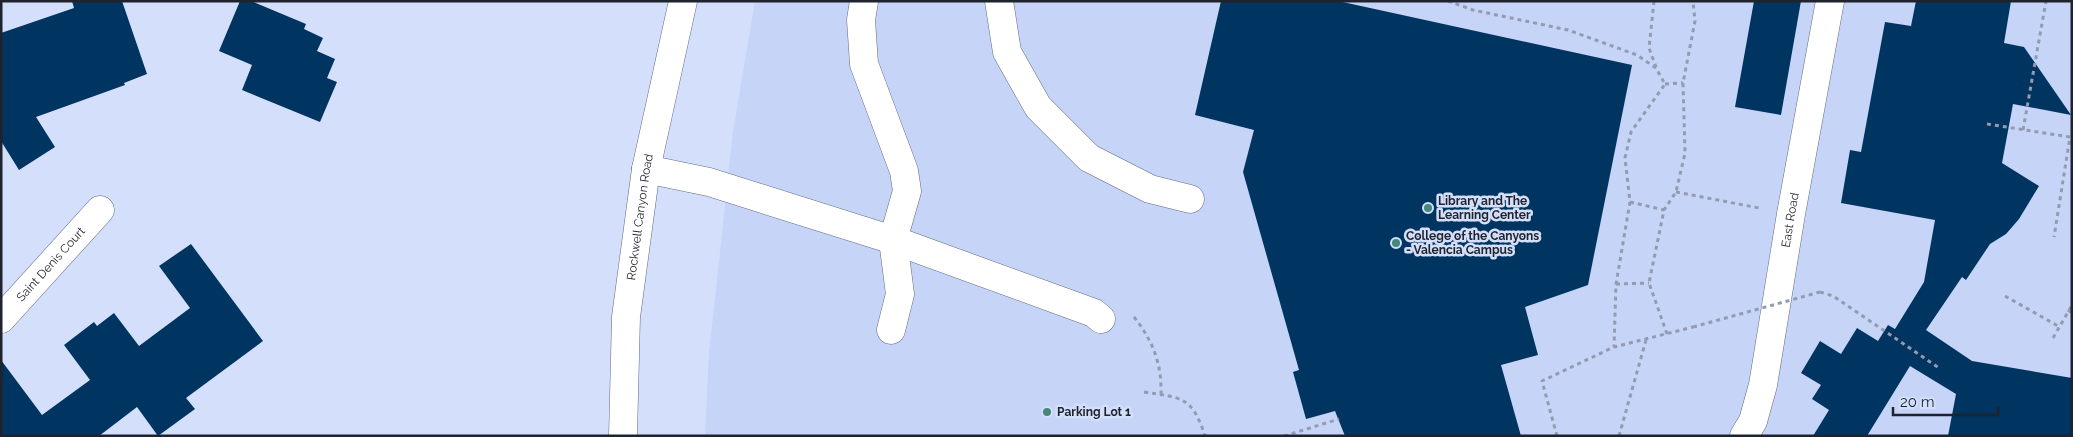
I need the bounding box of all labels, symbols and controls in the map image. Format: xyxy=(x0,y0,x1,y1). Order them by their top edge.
street label: Rockwell Canyon Road xyxy=(624,152,656,281)
street label: East Road xyxy=(1779,191,1802,249)
place label: Library and The Learning Center xyxy=(1438,194,1531,222)
marker: Library and The Learning Center xyxy=(1422,202,1434,214)
street label: Saint Denis Court xyxy=(14,224,88,304)
place label: College of the Canyons - Valencia Campus xyxy=(1406,229,1539,257)
marker: College of the Canyons - Valencia Campus xyxy=(1390,237,1402,249)
scale bar xyxy=(1893,384,1998,416)
text: 20 m xyxy=(1900,393,1935,411)
place label: Parking Lot 1 xyxy=(1057,405,1131,419)
marker: Parking Lot 1 xyxy=(1041,406,1053,418)

